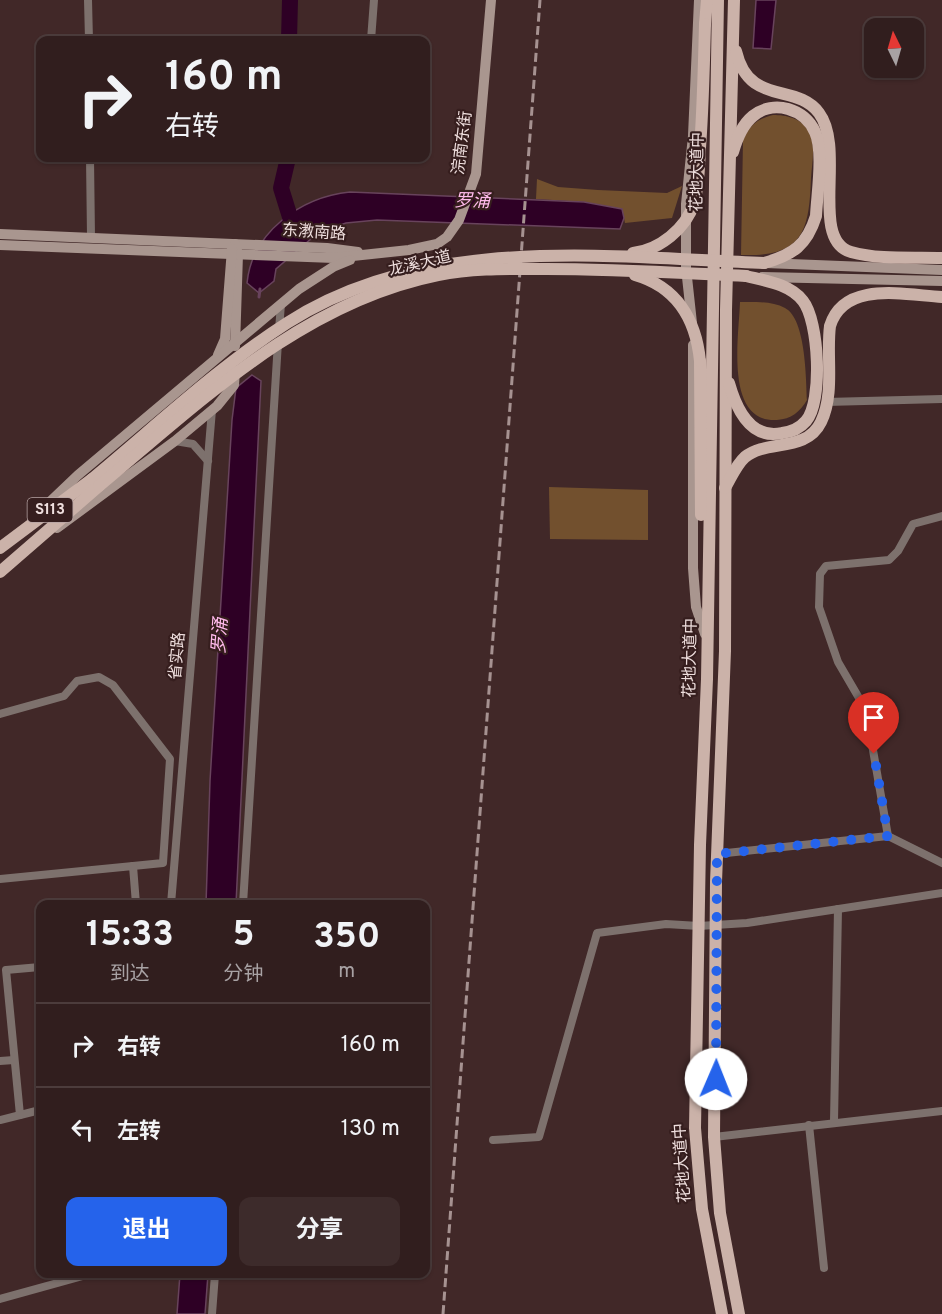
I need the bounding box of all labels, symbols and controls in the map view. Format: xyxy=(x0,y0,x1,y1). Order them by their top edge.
north arrow xyxy=(864,18,924,78)
map controls xyxy=(864,18,924,78)
text: 160 m xyxy=(165,52,283,105)
icon: right xyxy=(66,60,144,138)
street label: 浣南东街 xyxy=(449,110,477,176)
text: 右转 xyxy=(165,111,219,145)
street label: 花地大道中 xyxy=(687,132,709,212)
water label: 罗涌 xyxy=(454,190,492,214)
street label: 东漖南路 xyxy=(281,221,347,245)
street label: 龙溪大道 xyxy=(387,247,453,281)
road number: S113 xyxy=(28,498,72,522)
water label: 罗涌 xyxy=(208,615,234,655)
street label: 花地大道中 xyxy=(680,618,702,698)
street label: 省实路 xyxy=(166,631,190,681)
pin xyxy=(848,692,899,754)
icon: arrive xyxy=(857,701,890,734)
text: 15:33 xyxy=(86,913,174,959)
text: 5 xyxy=(233,913,255,959)
text: 350 xyxy=(313,915,380,961)
text: m xyxy=(338,959,355,985)
text: 到达 xyxy=(110,962,150,988)
text: 分钟 xyxy=(224,962,264,988)
icon: right xyxy=(66,1029,99,1062)
text: 160 m xyxy=(341,1032,400,1059)
text: 右转 xyxy=(117,1035,161,1062)
position arrow xyxy=(684,1047,748,1111)
icon: left xyxy=(66,1113,99,1146)
text: 130 m xyxy=(341,1116,400,1143)
text: 左转 xyxy=(117,1119,161,1146)
street label: 花地大道中 xyxy=(670,1122,696,1204)
button: 退出 xyxy=(66,1197,227,1266)
button: 分享 xyxy=(239,1197,400,1266)

